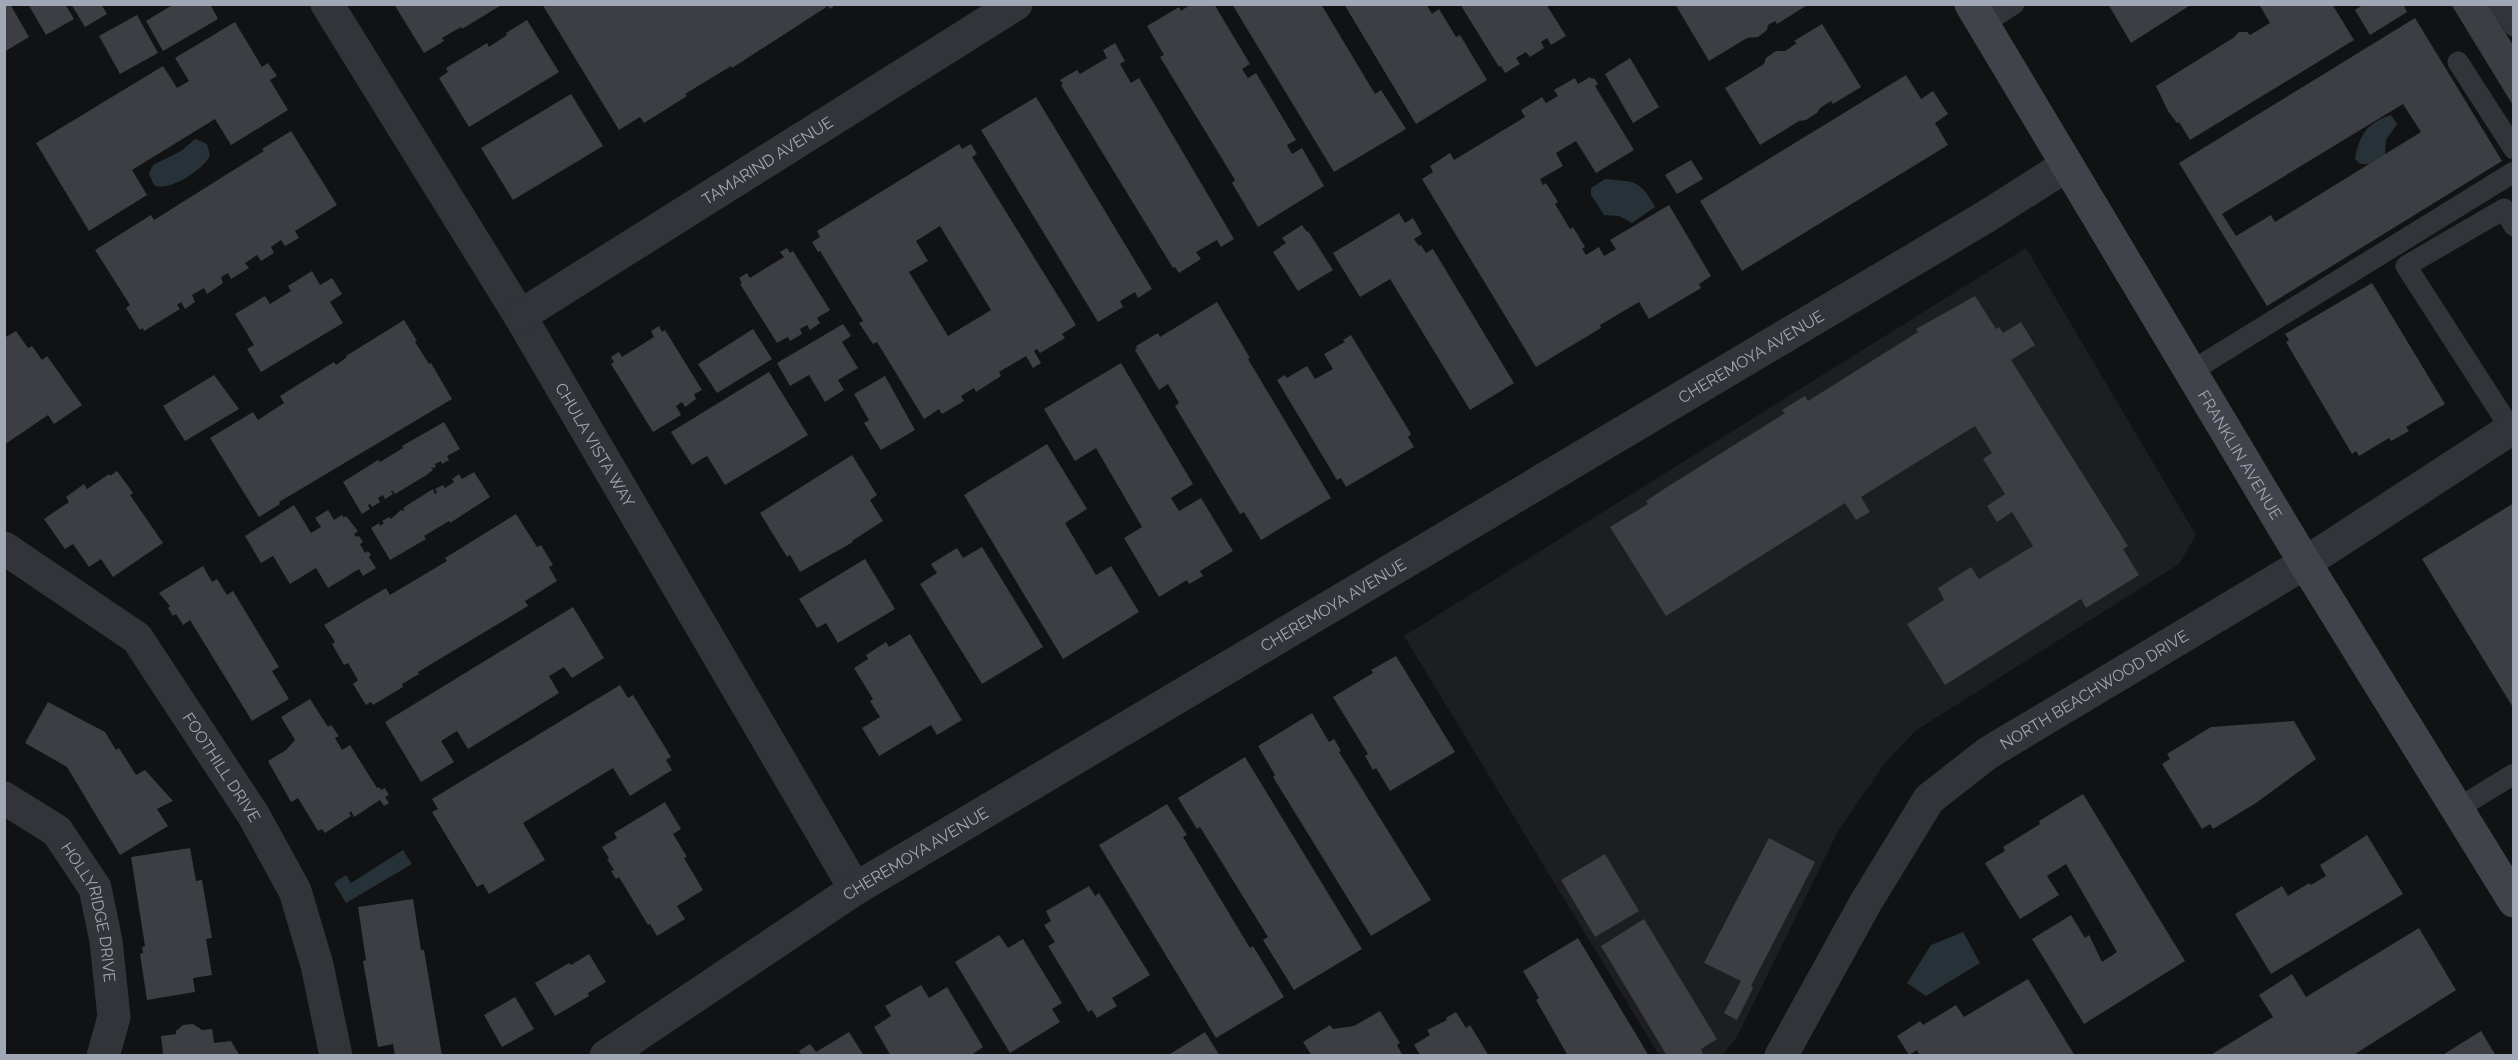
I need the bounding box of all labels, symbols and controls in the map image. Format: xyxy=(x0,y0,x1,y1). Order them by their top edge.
street label: TAMARIND AVENUE xyxy=(698,112,836,209)
street label: CHEREMOYA AVENUE xyxy=(1675,306,1827,407)
street label: CHULA VISTA WAY xyxy=(551,379,639,511)
street label: FRANKLIN AVENUE xyxy=(2194,387,2286,523)
street label: CHEREMOYA AVENUE xyxy=(1257,554,1409,655)
street label: NORTH BEACHWOOD DRIVE xyxy=(1996,626,2192,753)
street label: FOOTHILL DRIVE xyxy=(179,709,265,825)
street label: CHEREMOYA AVENUE xyxy=(839,802,992,904)
street label: HOLLYRIDGE DRIVE xyxy=(58,838,120,983)

